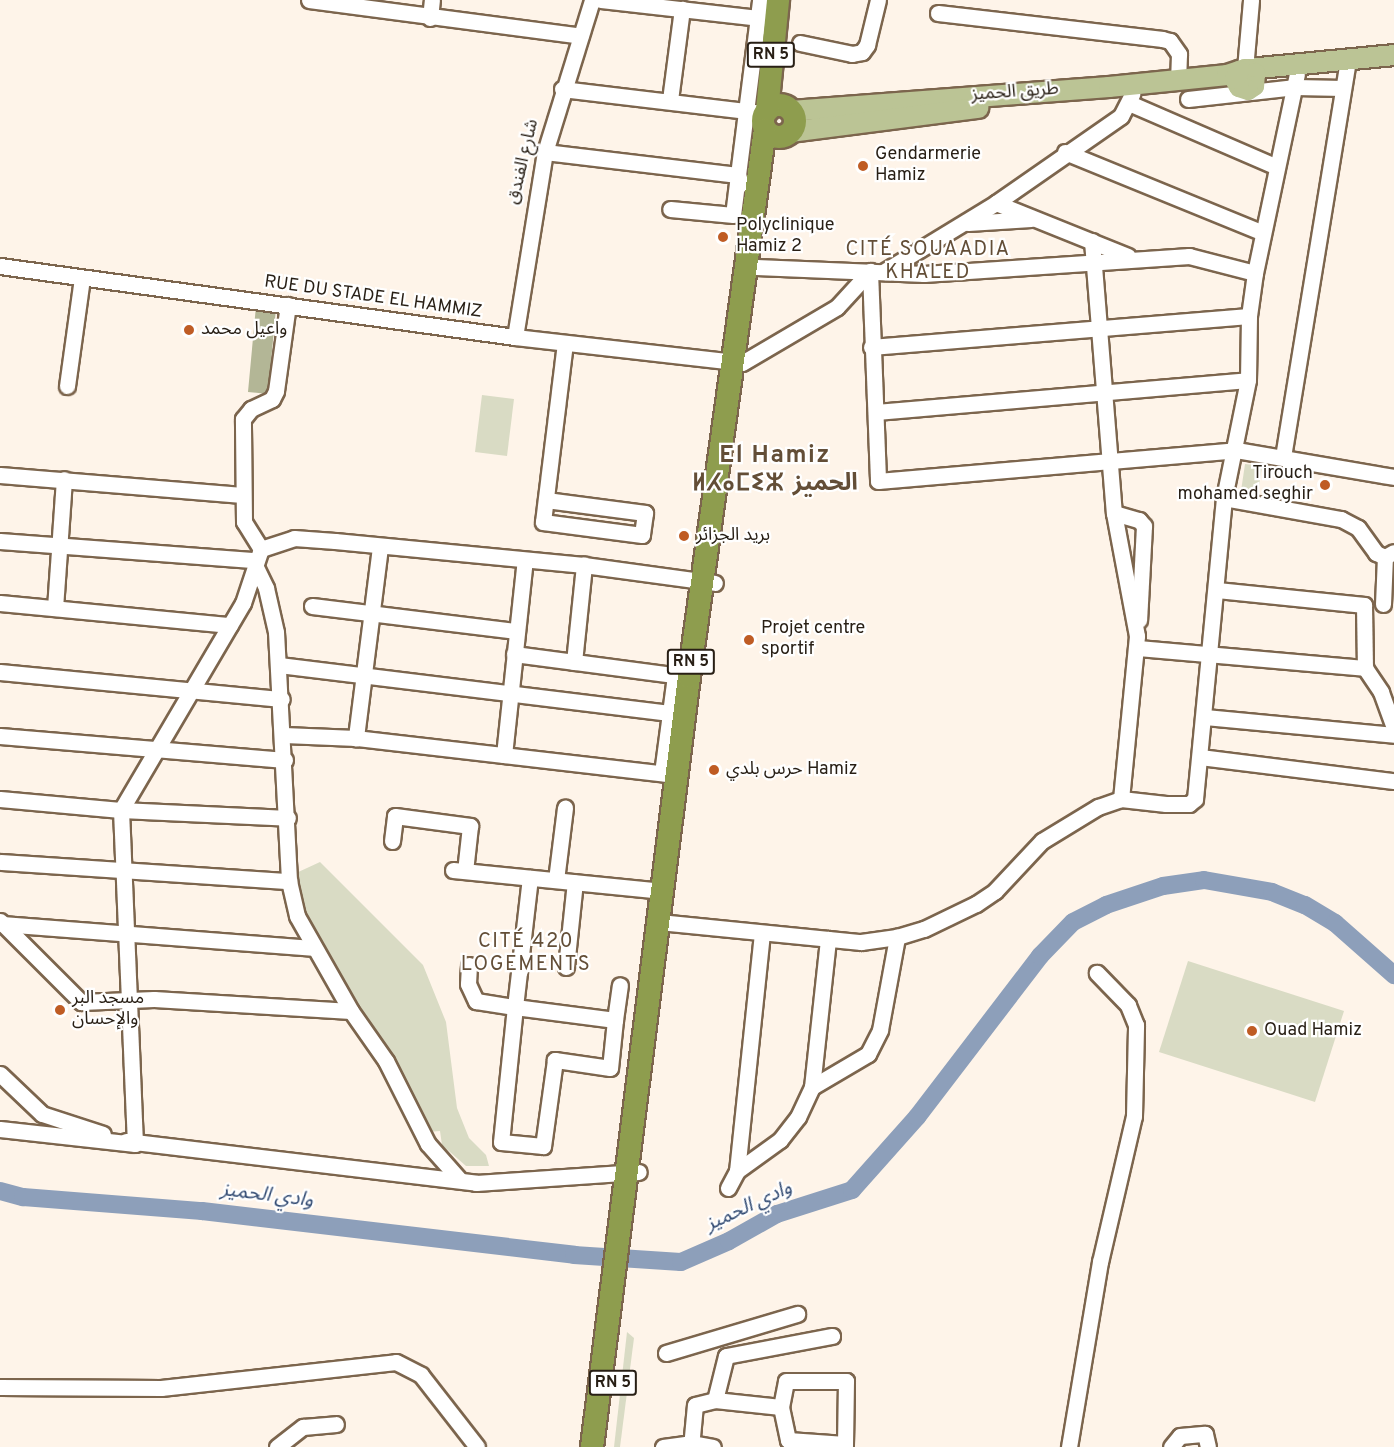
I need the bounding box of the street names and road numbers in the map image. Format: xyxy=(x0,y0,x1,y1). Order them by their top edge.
road number: RN 5 xyxy=(746,42,796,68)
street label: طريق الحميز xyxy=(971,79,1059,107)
street label: شارع الفندق xyxy=(504,117,544,207)
street label: RUE DU STADE EL HAMMIZ xyxy=(262,272,484,324)
road number: RN 5 xyxy=(666,649,716,675)
road number: RN 5 xyxy=(588,1370,638,1396)

